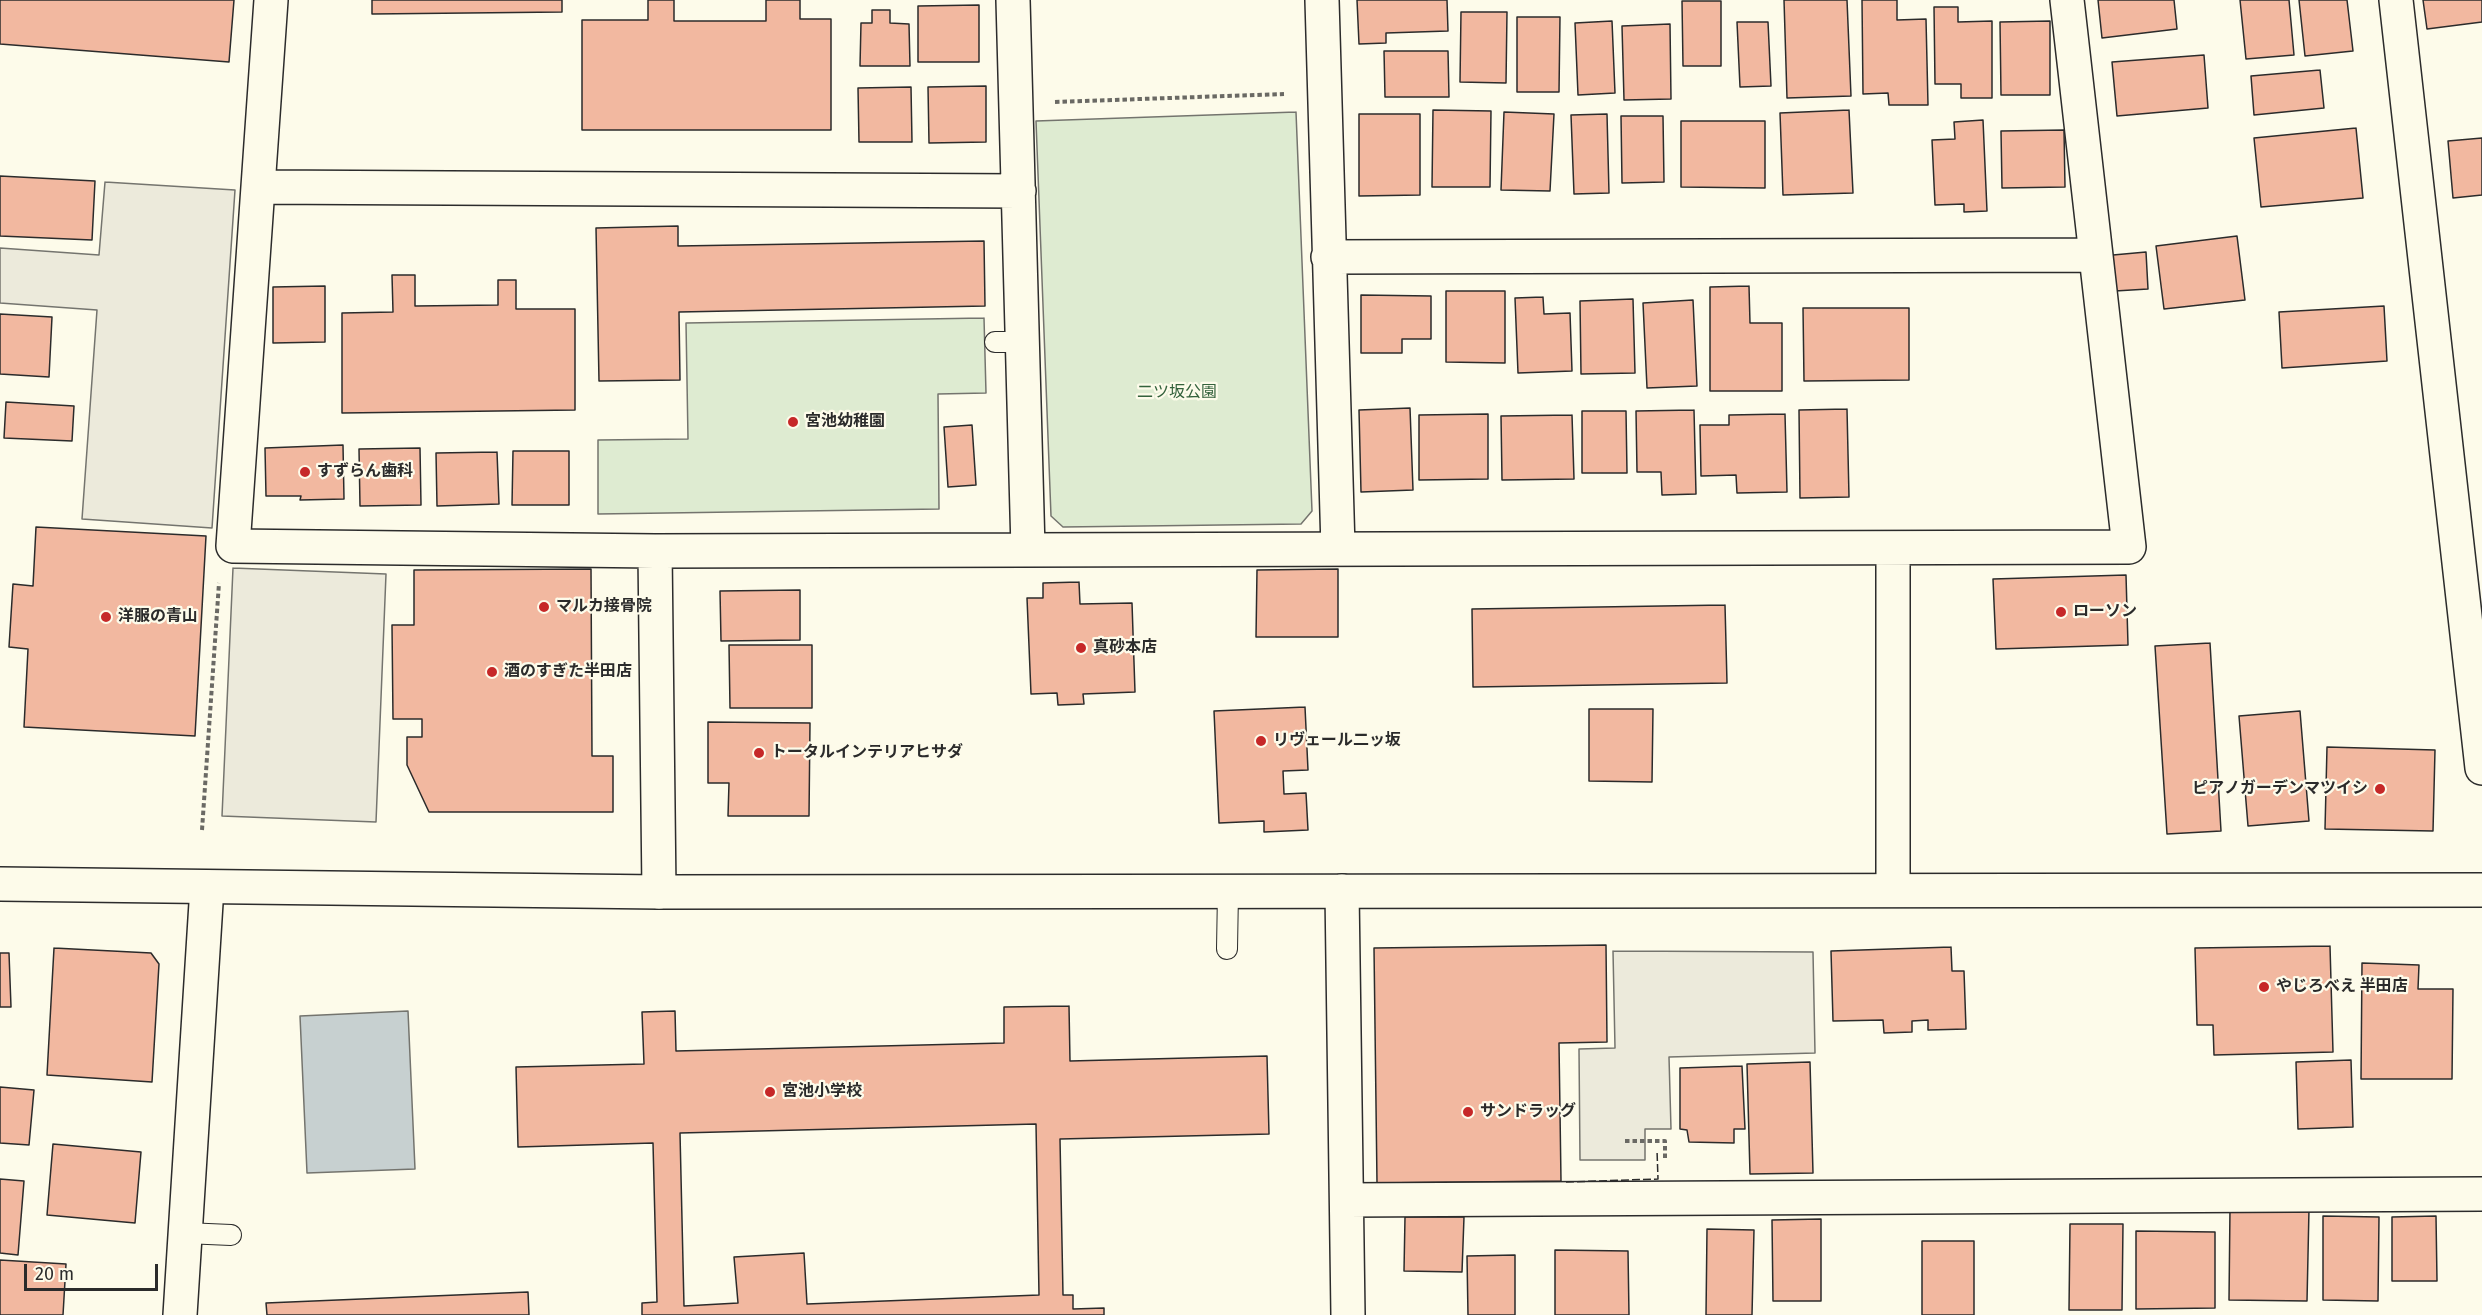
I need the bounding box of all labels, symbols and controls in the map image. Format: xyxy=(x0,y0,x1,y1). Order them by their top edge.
park label: 二ツ坂公園 xyxy=(1137,383,1217,403)
place label: 宮池幼稚園 xyxy=(805,412,885,432)
marker: 宮池幼稚園 xyxy=(786,415,800,429)
place label: すずらん歯科 xyxy=(317,462,413,482)
marker: すずらん歯科 xyxy=(298,465,312,479)
place label: マルカ接骨院 xyxy=(556,597,652,617)
marker: マルカ接骨院 xyxy=(537,600,551,614)
place label: ローソン xyxy=(2073,602,2137,622)
marker: ローソン xyxy=(2054,605,2068,619)
place label: 洋服の青山 xyxy=(118,607,198,627)
marker: 洋服の青山 xyxy=(99,610,113,624)
place label: 真砂本店 xyxy=(1093,638,1157,658)
marker: 真砂本店 xyxy=(1074,641,1088,655)
place label: 酒のすぎた半田店 xyxy=(504,662,632,682)
marker: 酒のすぎた半田店 xyxy=(485,665,499,679)
place label: リヴェール二ッ坂 xyxy=(1273,731,1401,751)
marker: リヴェール二ッ坂 xyxy=(1254,734,1268,748)
place label: トータルインテリアヒサダ xyxy=(771,743,963,763)
marker: トータルインテリアヒサダ xyxy=(752,746,766,760)
place label: ピアノガーデンマツイシ xyxy=(2192,779,2368,799)
marker: ピアノガーデンマツイシ xyxy=(2373,782,2387,796)
place label: やじろべえ 半田店 xyxy=(2276,977,2408,997)
marker: やじろべえ 半田店 xyxy=(2257,980,2271,994)
place label: 宮池小学校 xyxy=(782,1082,862,1102)
marker: 宮池小学校 xyxy=(763,1085,777,1099)
place label: サンドラッグ xyxy=(1480,1102,1576,1122)
marker: サンドラッグ xyxy=(1461,1105,1475,1119)
scale bar xyxy=(27,1252,160,1290)
text: 20 m xyxy=(35,1263,74,1285)

